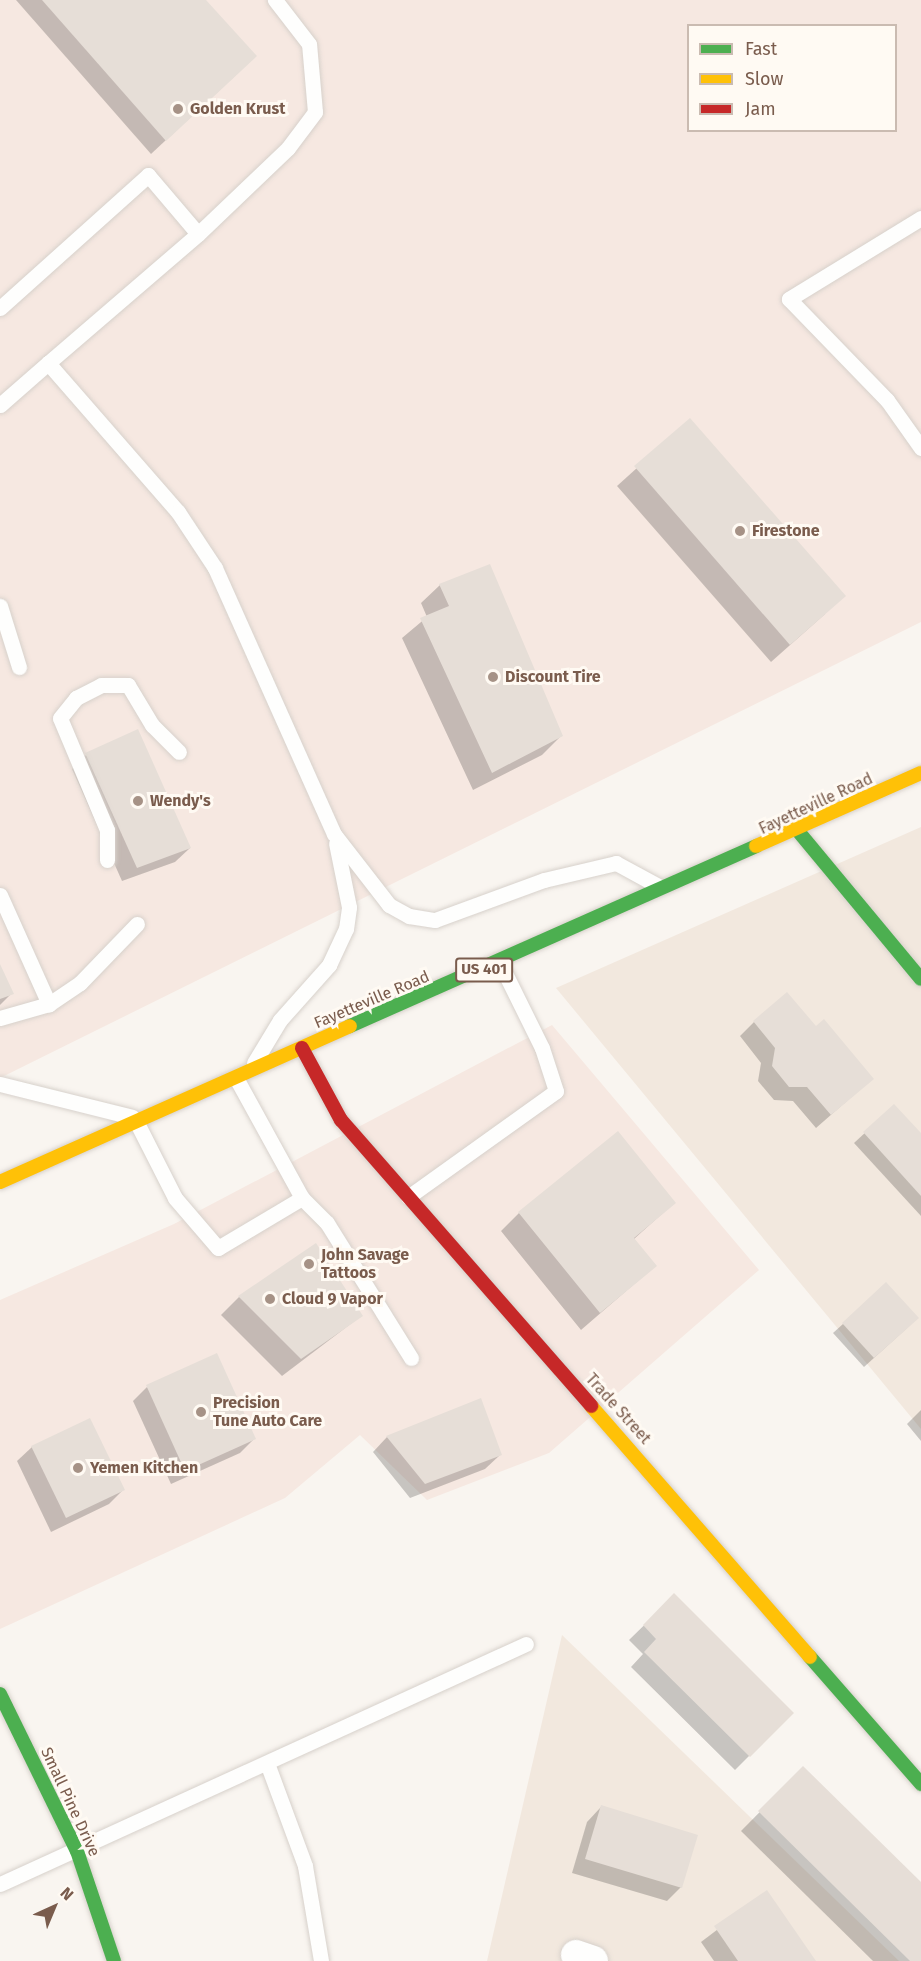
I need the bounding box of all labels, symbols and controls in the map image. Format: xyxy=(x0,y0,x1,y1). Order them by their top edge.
legend xyxy=(687,24,897,132)
text: Fast xyxy=(745,38,777,60)
text: Slow xyxy=(745,68,783,90)
text: Jam xyxy=(745,98,776,120)
place label: Golden Krust xyxy=(190,99,285,119)
marker: Golden Krust xyxy=(171,102,185,116)
place label: Firestone xyxy=(752,521,820,541)
marker: Firestone xyxy=(733,524,747,538)
place label: Discount Tire xyxy=(505,667,601,687)
marker: Discount Tire xyxy=(486,670,500,684)
street label: Fayetteville Road xyxy=(756,769,876,839)
place label: Wendy's xyxy=(150,791,211,811)
marker: Wendy's xyxy=(131,794,145,808)
road number: US 401 xyxy=(454,958,514,982)
street label: Fayetteville Road xyxy=(311,967,433,1033)
place label: John Savage Tattoos xyxy=(321,1245,409,1283)
marker: John Savage Tattoos xyxy=(302,1257,316,1271)
place label: Cloud 9 Vapor xyxy=(282,1289,383,1309)
marker: Cloud 9 Vapor xyxy=(263,1292,277,1306)
street label: Trade Street xyxy=(581,1370,655,1448)
place label: Precision Tune Auto Care xyxy=(213,1393,322,1431)
marker: Precision Tune Auto Care xyxy=(194,1405,208,1419)
place label: Yemen Kitchen xyxy=(90,1458,198,1478)
marker: Yemen Kitchen xyxy=(71,1461,85,1475)
street label: Small Pine Drive xyxy=(36,1744,104,1860)
north arrow xyxy=(24,1877,84,1937)
text: N xyxy=(56,1883,77,1904)

